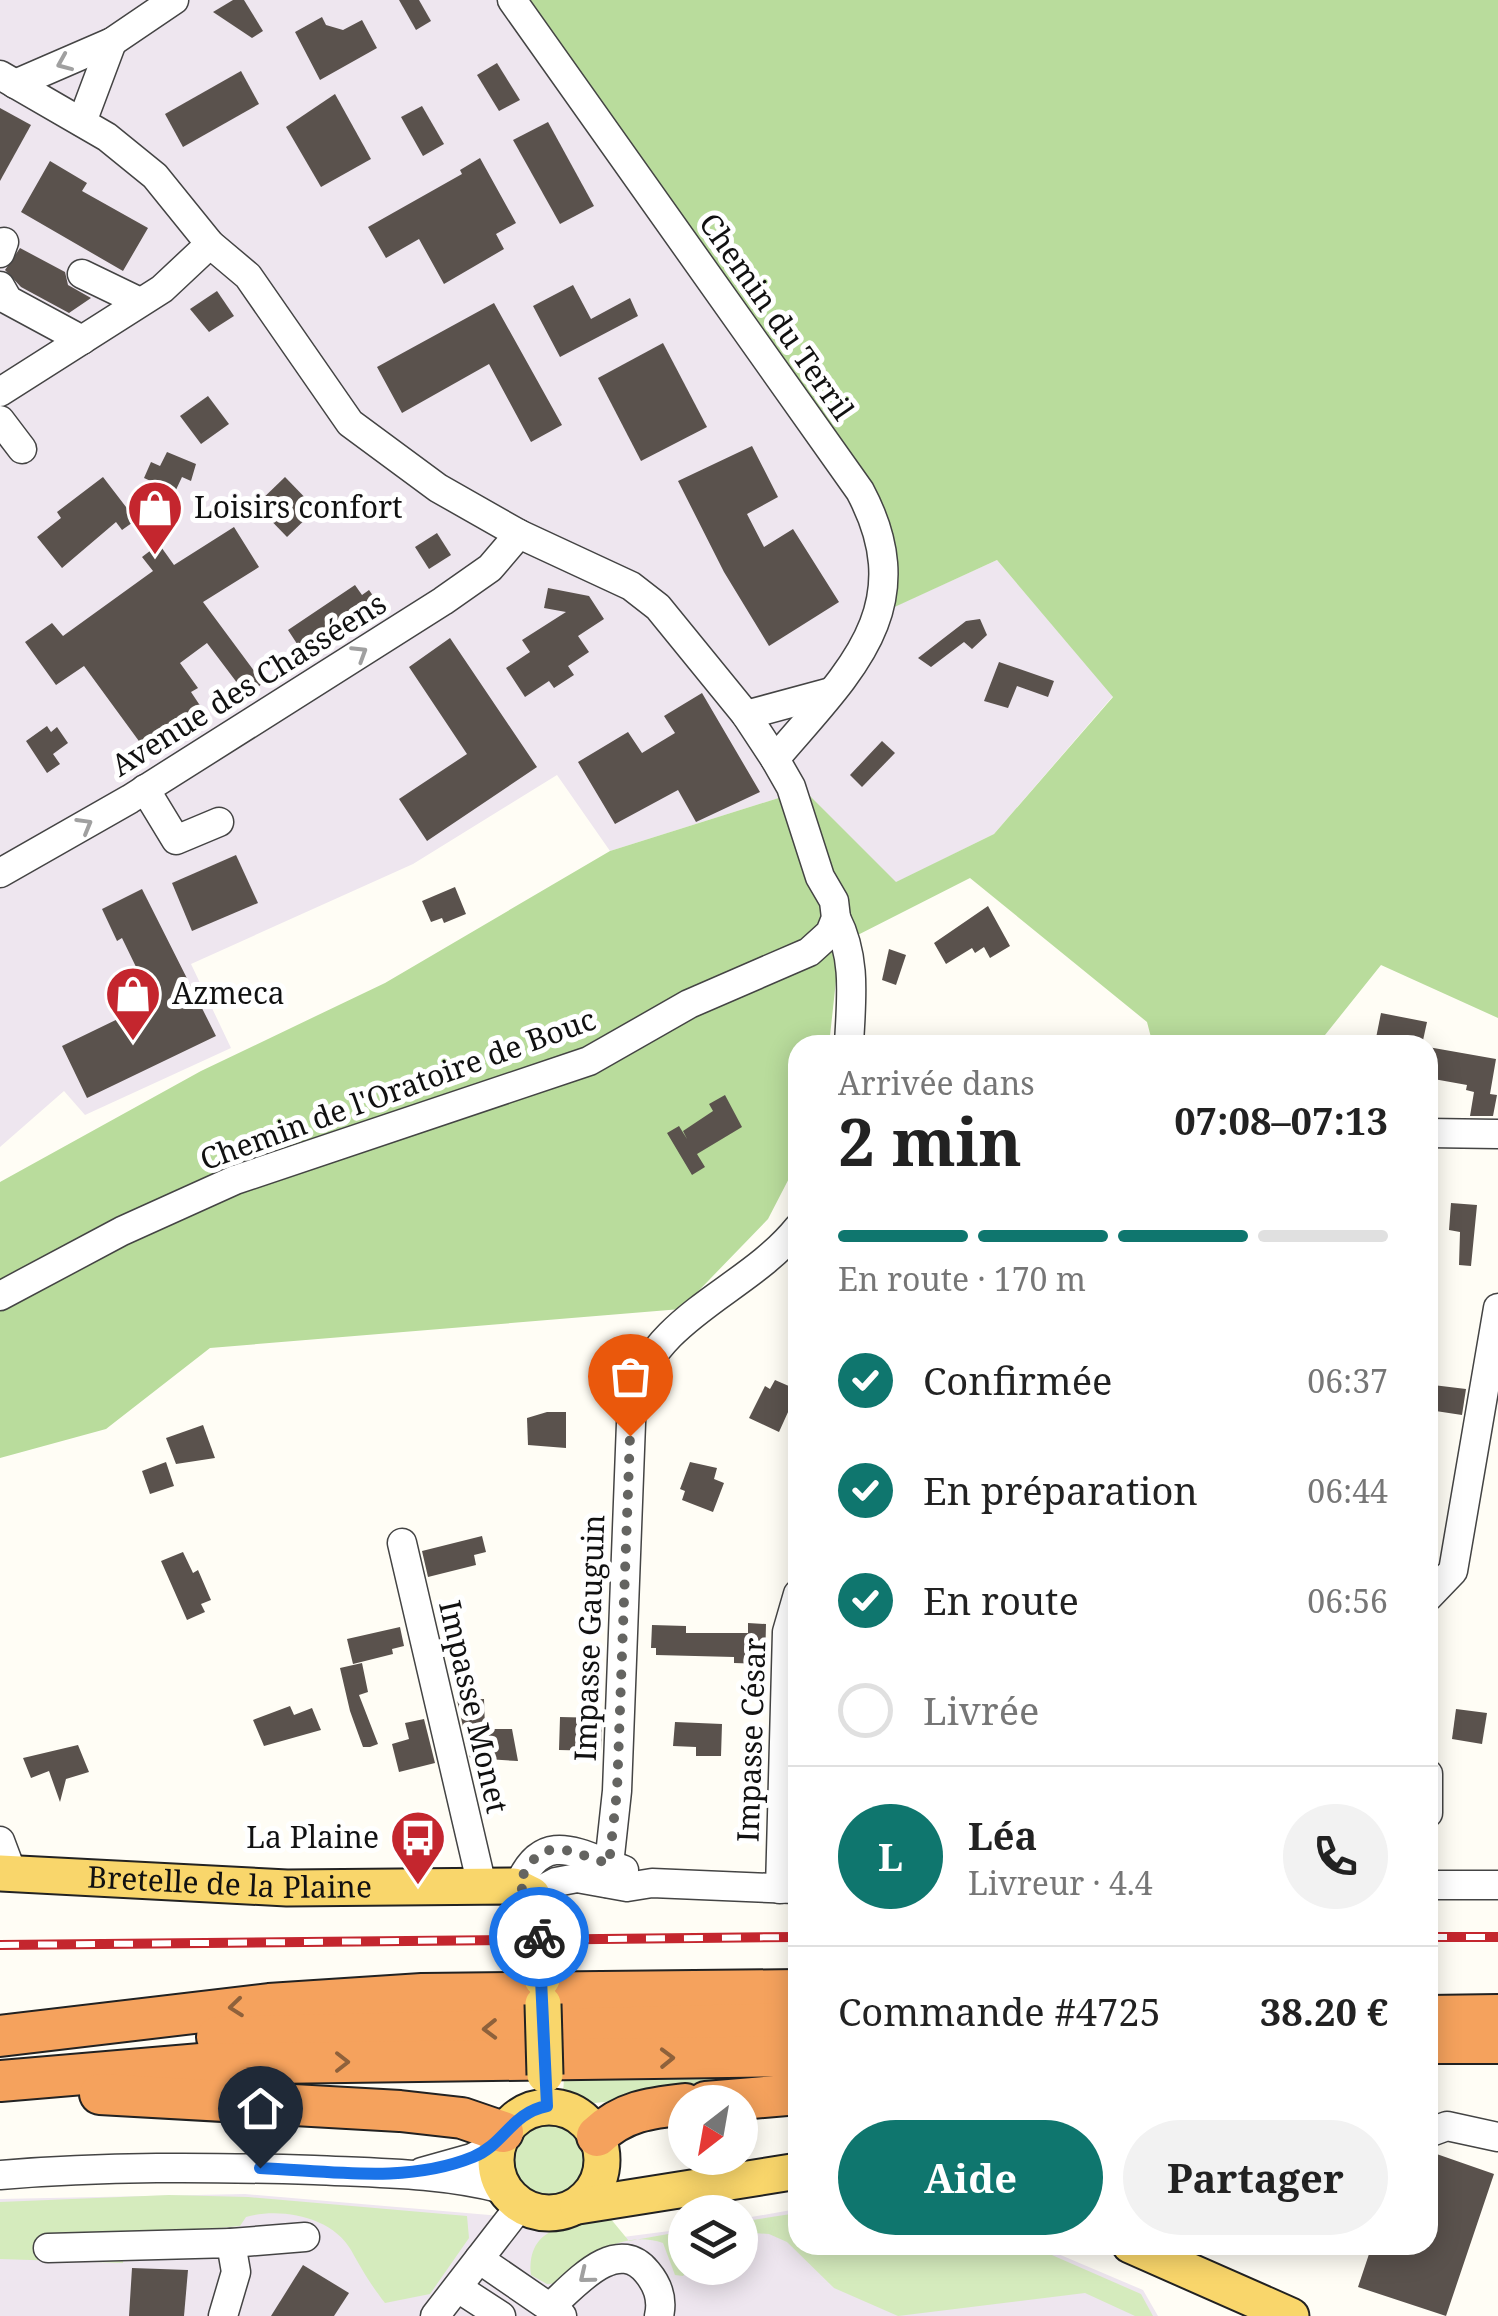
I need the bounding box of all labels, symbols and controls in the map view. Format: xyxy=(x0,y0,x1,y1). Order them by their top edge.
one-way arrow xyxy=(56,51,74,71)
street label: Chemin du Terril xyxy=(690,204,864,428)
shop icon: Loisirs confort xyxy=(125,478,185,557)
place label: Loisirs confort xyxy=(194,486,403,527)
street label: Avenue des Chasséens xyxy=(103,582,394,785)
one-way arrow xyxy=(350,646,368,665)
one-way arrow xyxy=(74,817,92,837)
shop icon: Azmeca xyxy=(103,964,163,1043)
place label: Azmeca xyxy=(172,972,285,1013)
street label: Chemin de l'Oratoire de Bouc xyxy=(194,998,601,1179)
text: Arrivée dans xyxy=(838,1061,1035,1104)
text: 07:08–07:13 xyxy=(1174,1094,1388,1146)
text: 2 min xyxy=(838,1097,1022,1185)
text: En route · 170 m xyxy=(838,1257,1086,1300)
pin xyxy=(588,1334,673,1437)
icon: bag xyxy=(603,1349,658,1404)
icon: check xyxy=(838,1353,893,1408)
text: Confirmée xyxy=(923,1354,1112,1406)
text: 06:37 xyxy=(1307,1359,1388,1402)
icon: check xyxy=(838,1463,893,1518)
text: En préparation xyxy=(923,1464,1198,1516)
text: 06:44 xyxy=(1307,1469,1388,1512)
street label: Impasse Gauguin xyxy=(564,1514,613,1762)
icon: check xyxy=(838,1573,893,1628)
text: En route xyxy=(923,1574,1079,1626)
text: 06:56 xyxy=(1307,1579,1388,1622)
street label: Impasse Monet xyxy=(430,1596,519,1817)
street label: Impasse César xyxy=(726,1637,775,1843)
text: Livrée xyxy=(923,1684,1039,1736)
button: phone xyxy=(1283,1804,1388,1909)
bus stop icon: La Plaine xyxy=(388,1808,448,1887)
text: Léa xyxy=(968,1809,1037,1861)
place label: La Plaine xyxy=(246,1816,379,1857)
text: L xyxy=(878,1830,903,1882)
street label: Bretelle de la Plaine xyxy=(87,1856,372,1907)
text: Livreur · 4.4 xyxy=(968,1861,1153,1904)
courier xyxy=(489,1887,589,1987)
icon: bike xyxy=(512,1910,567,1965)
text: Commande #4725 xyxy=(838,1985,1161,2037)
text: 38.20 € xyxy=(1260,1985,1388,2037)
one-way arrow xyxy=(228,1996,244,2017)
one-way arrow xyxy=(482,2018,498,2039)
one-way arrow xyxy=(659,2048,675,2069)
one-way arrow xyxy=(334,2051,350,2073)
pin xyxy=(218,2066,303,2169)
icon: home xyxy=(233,2081,288,2136)
north arrow xyxy=(668,2085,758,2175)
map controls xyxy=(668,2085,758,2285)
button: Aide xyxy=(838,2120,1103,2235)
button: Partager xyxy=(1123,2120,1388,2235)
button: layers xyxy=(668,2195,758,2285)
one-way arrow xyxy=(579,2264,597,2282)

